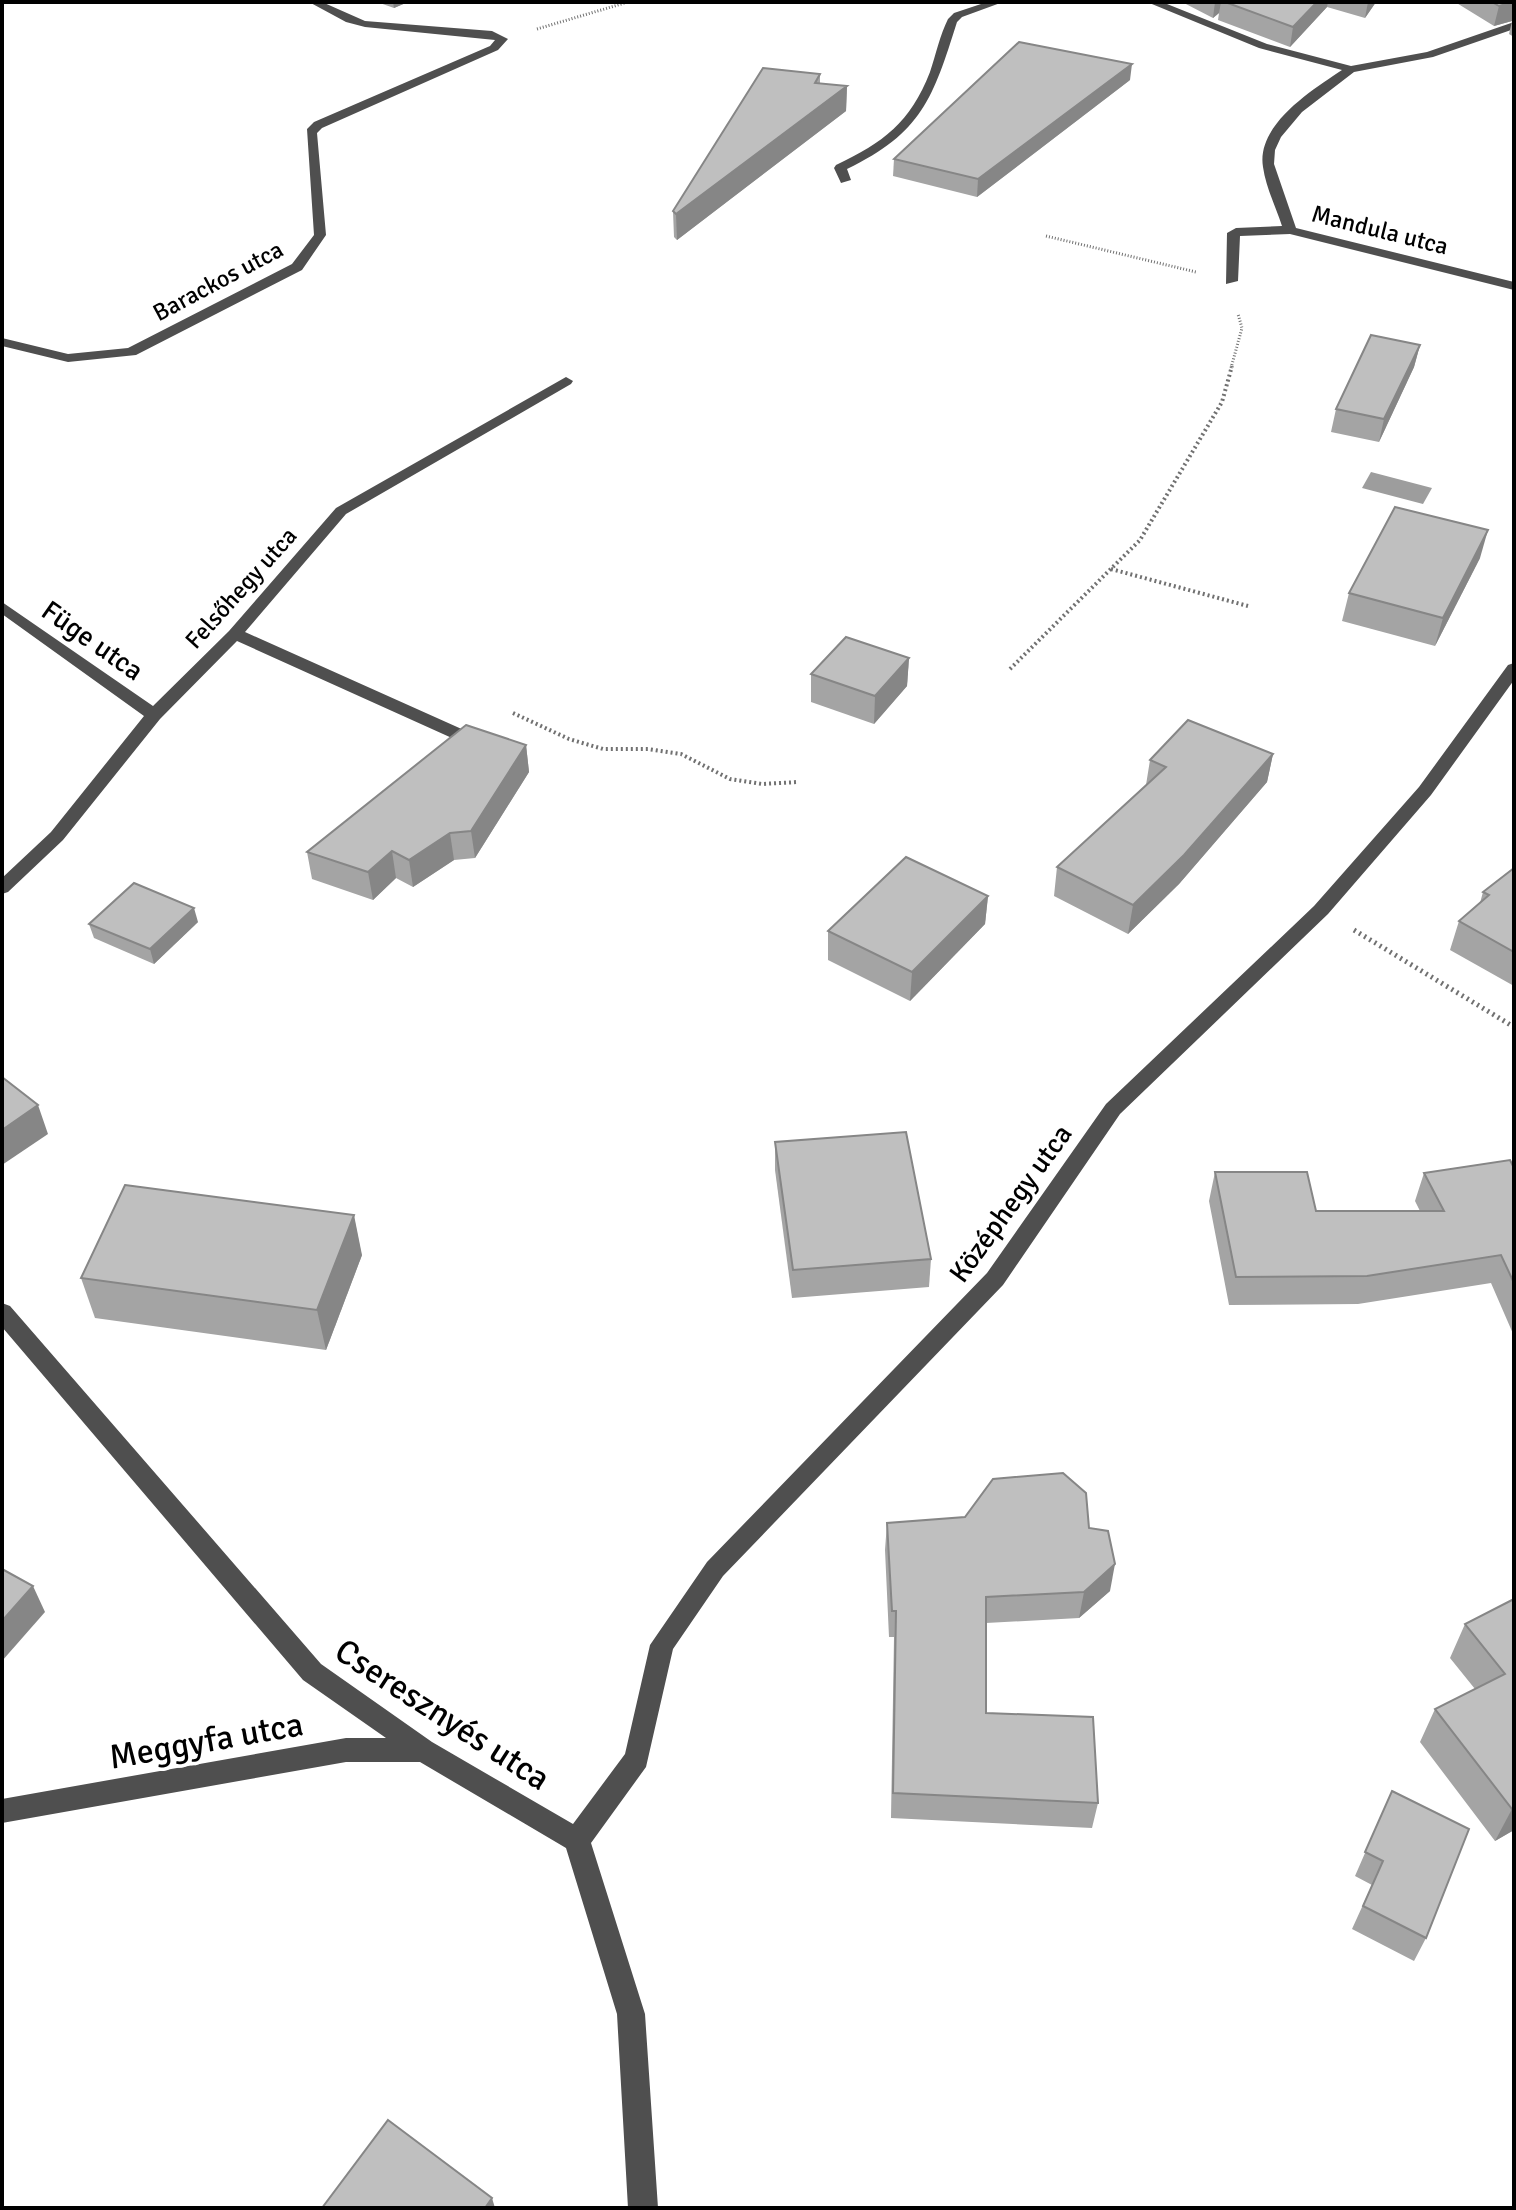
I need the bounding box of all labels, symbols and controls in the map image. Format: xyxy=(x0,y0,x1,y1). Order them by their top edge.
street label: Mandula utca xyxy=(1309,199,1451,261)
street label: Barackos utca xyxy=(148,234,288,328)
street label: Felsőhegy utca xyxy=(179,521,303,655)
street label: Füge utca xyxy=(35,594,150,688)
street label: Középhegy utca xyxy=(942,1118,1079,1289)
street label: Cseresznyés utca xyxy=(327,1630,558,1800)
street label: Meggyfa utca xyxy=(106,1703,307,1779)

